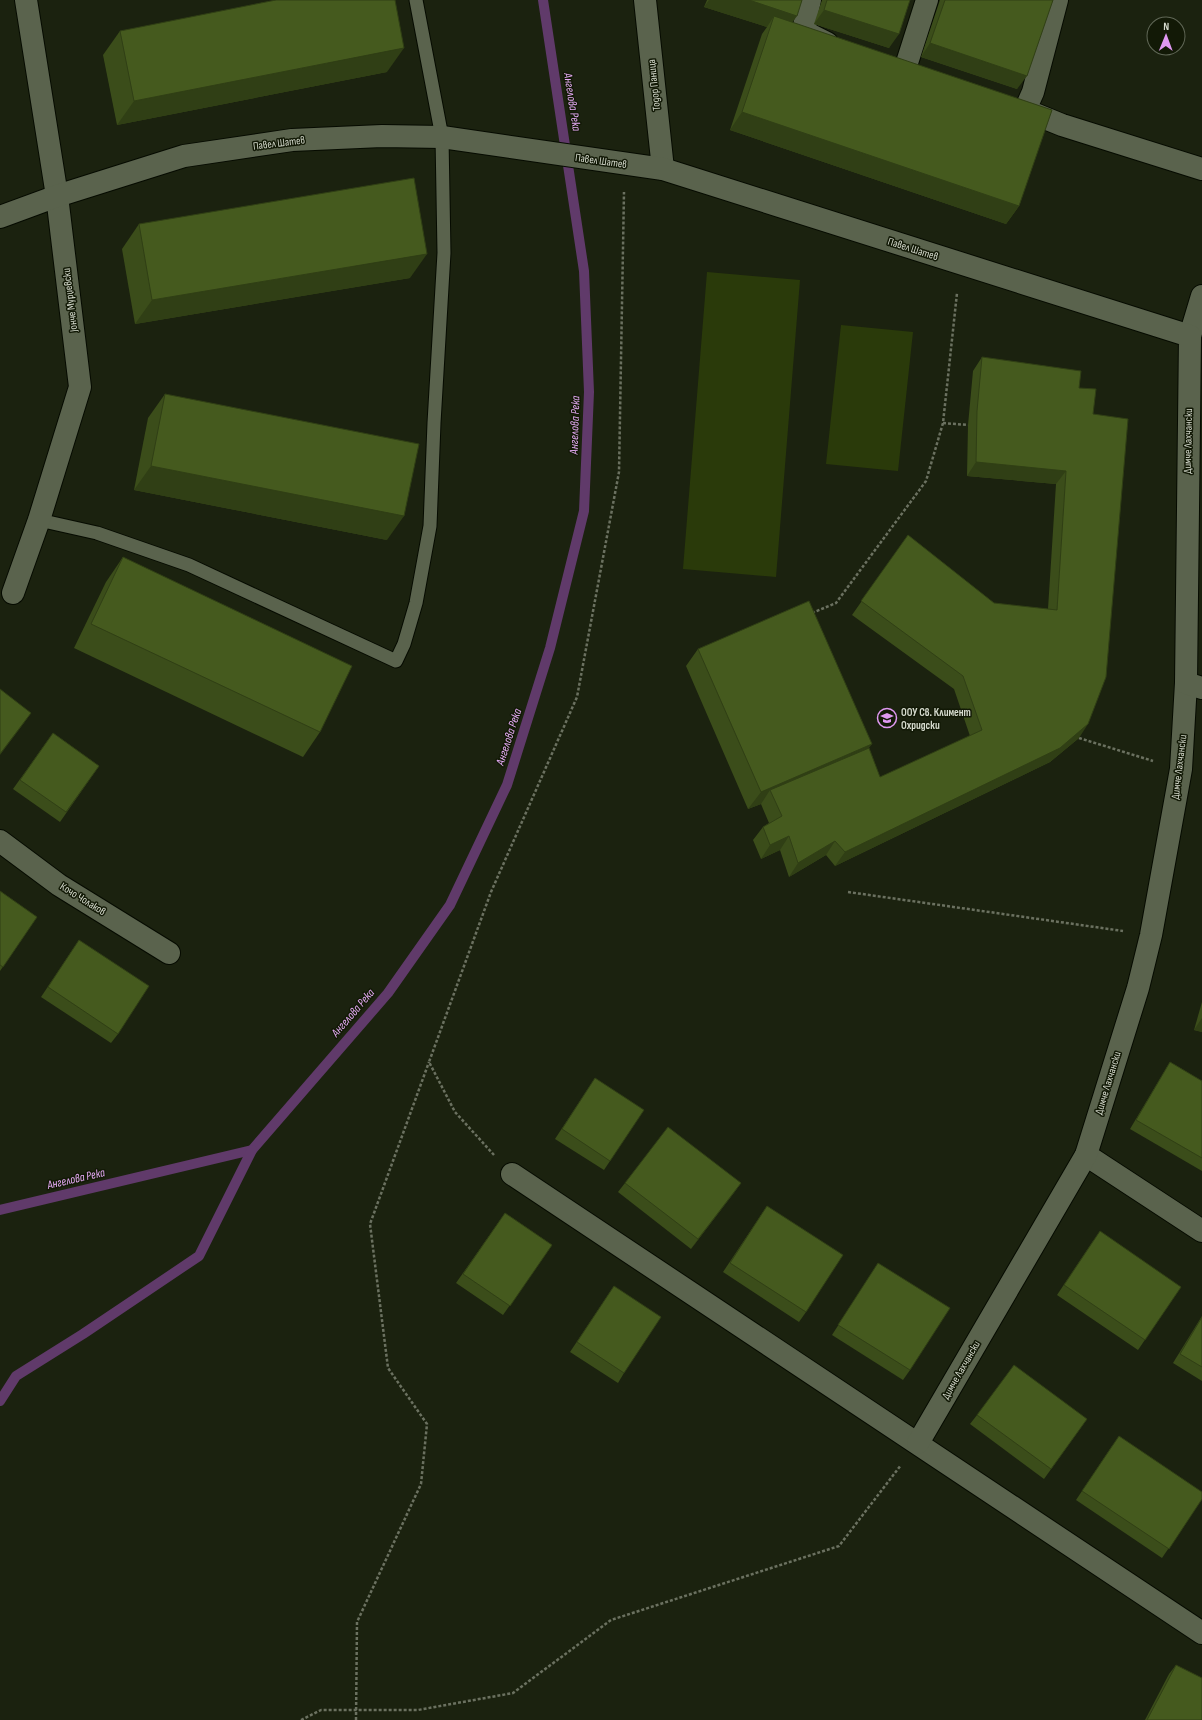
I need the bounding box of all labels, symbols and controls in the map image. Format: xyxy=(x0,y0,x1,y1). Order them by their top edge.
north arrow xyxy=(1146,16,1186,56)
text: N xyxy=(1163,20,1169,33)
street label: Тодор Паница xyxy=(645,59,663,111)
water label: Ангелова Река xyxy=(560,71,584,132)
street label: Павел Шатев xyxy=(252,133,306,153)
street label: Павел Шатев xyxy=(574,151,628,171)
street label: Павел Шатев xyxy=(886,235,940,263)
street label: Јонче Мурџевски xyxy=(60,267,80,334)
water label: Ангелова Река xyxy=(566,395,584,456)
street label: Димче Лахчански xyxy=(1181,408,1195,474)
place label: ООУ Св. Климент Охридски xyxy=(901,706,971,732)
water label: Ангелова Река xyxy=(492,707,525,768)
school or university icon: ООУ Св. Климент Охридски xyxy=(876,707,898,729)
street label: Димче Лахчански xyxy=(1169,733,1189,800)
street label: Кочо Чолаков xyxy=(58,880,109,918)
water label: Ангелова Река xyxy=(327,986,378,1041)
street label: Димче Лахчански xyxy=(1092,1049,1124,1116)
water label: Ангелова Река xyxy=(45,1165,106,1193)
street label: Димче Лахчански xyxy=(939,1338,983,1402)

